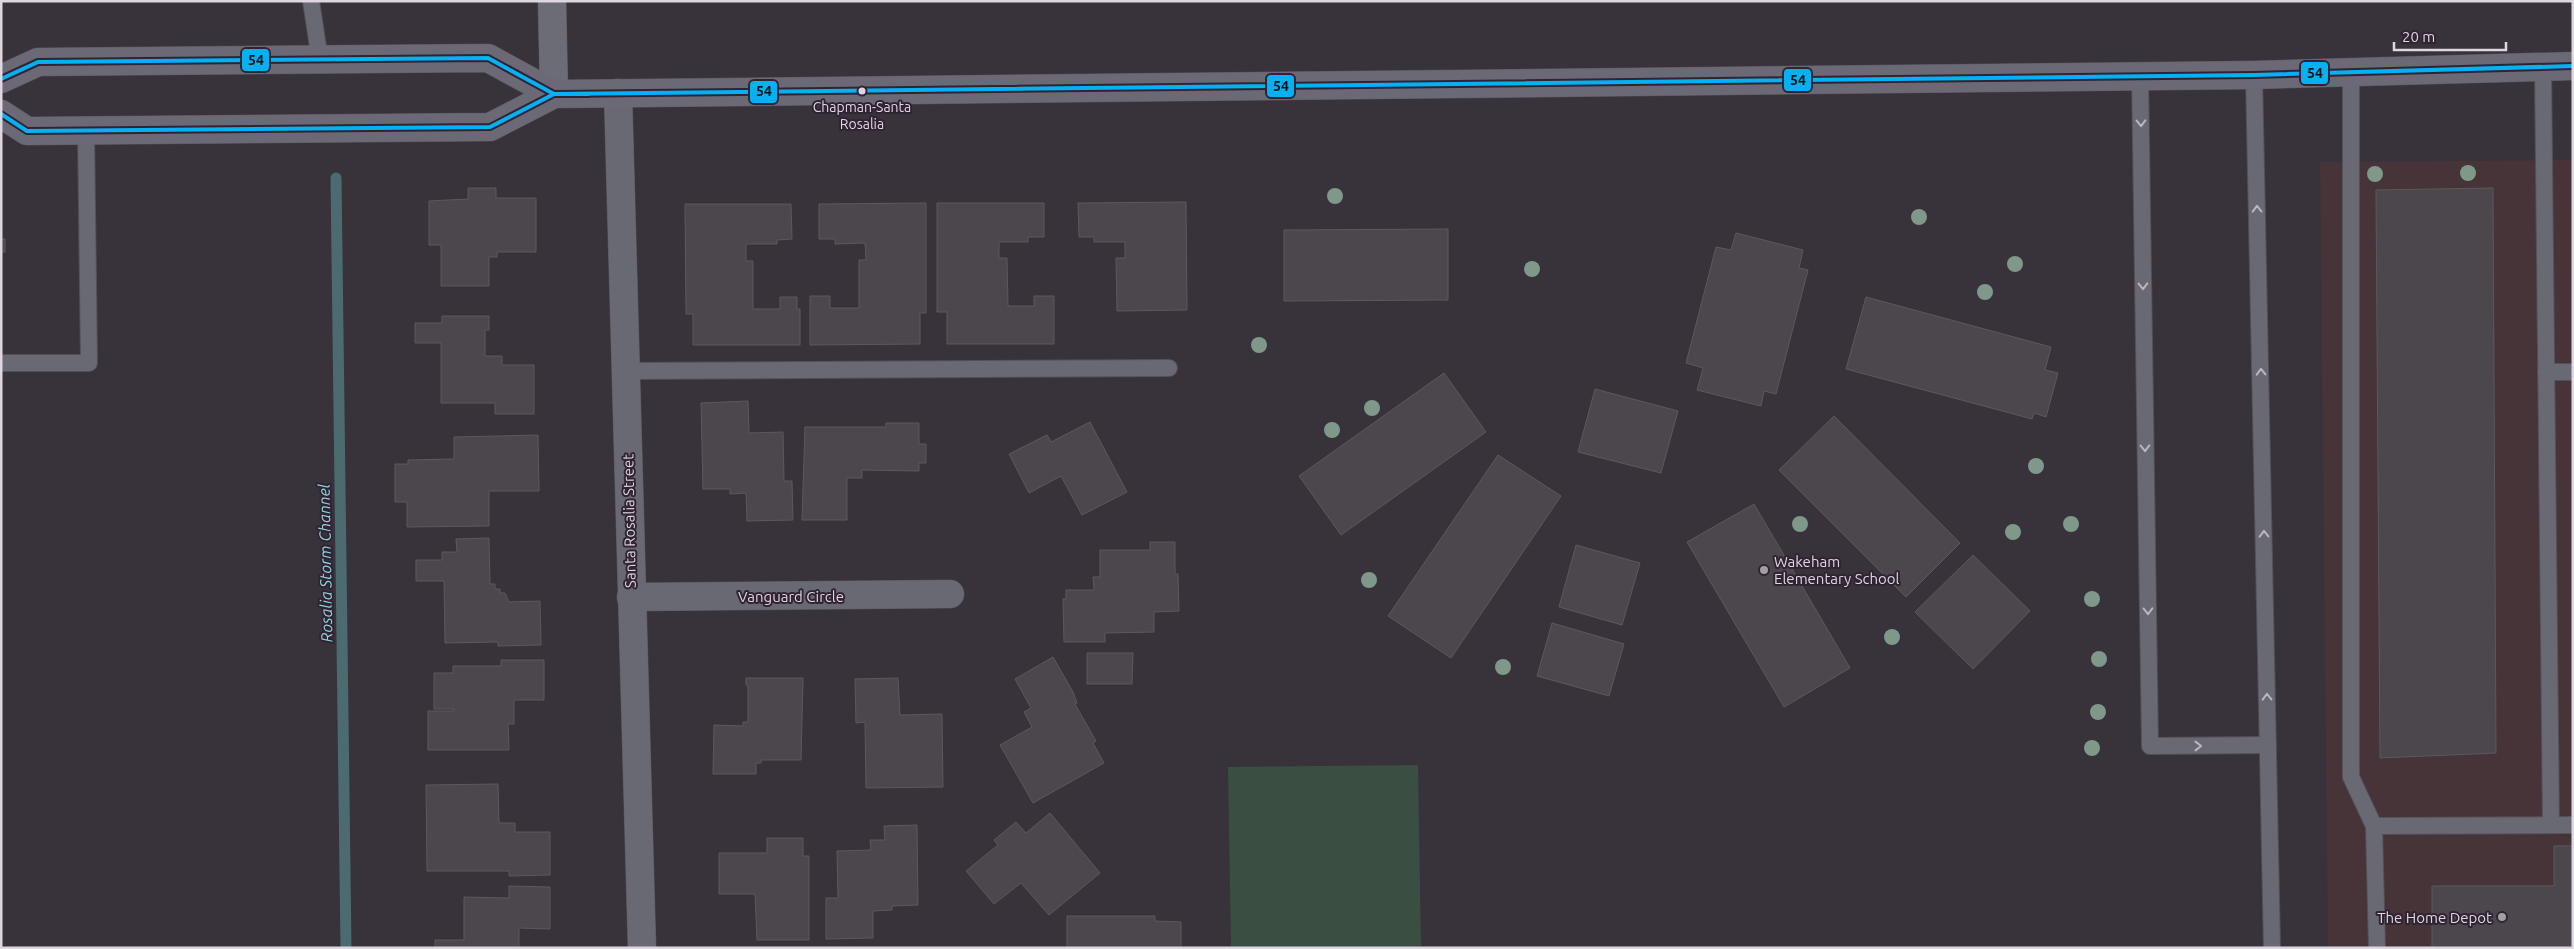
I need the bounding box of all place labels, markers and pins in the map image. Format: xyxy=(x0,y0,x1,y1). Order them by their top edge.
marker: Chapman-Santa Rosalia xyxy=(857,86,867,96)
place label: Chapman-Santa Rosalia xyxy=(813,99,911,132)
place label: Wakeham Elementary School xyxy=(1774,553,1900,587)
marker: Wakeham Elementary School xyxy=(1758,564,1770,576)
place label: The Home Depot xyxy=(2377,909,2492,926)
marker: The Home Depot xyxy=(2496,911,2508,923)

